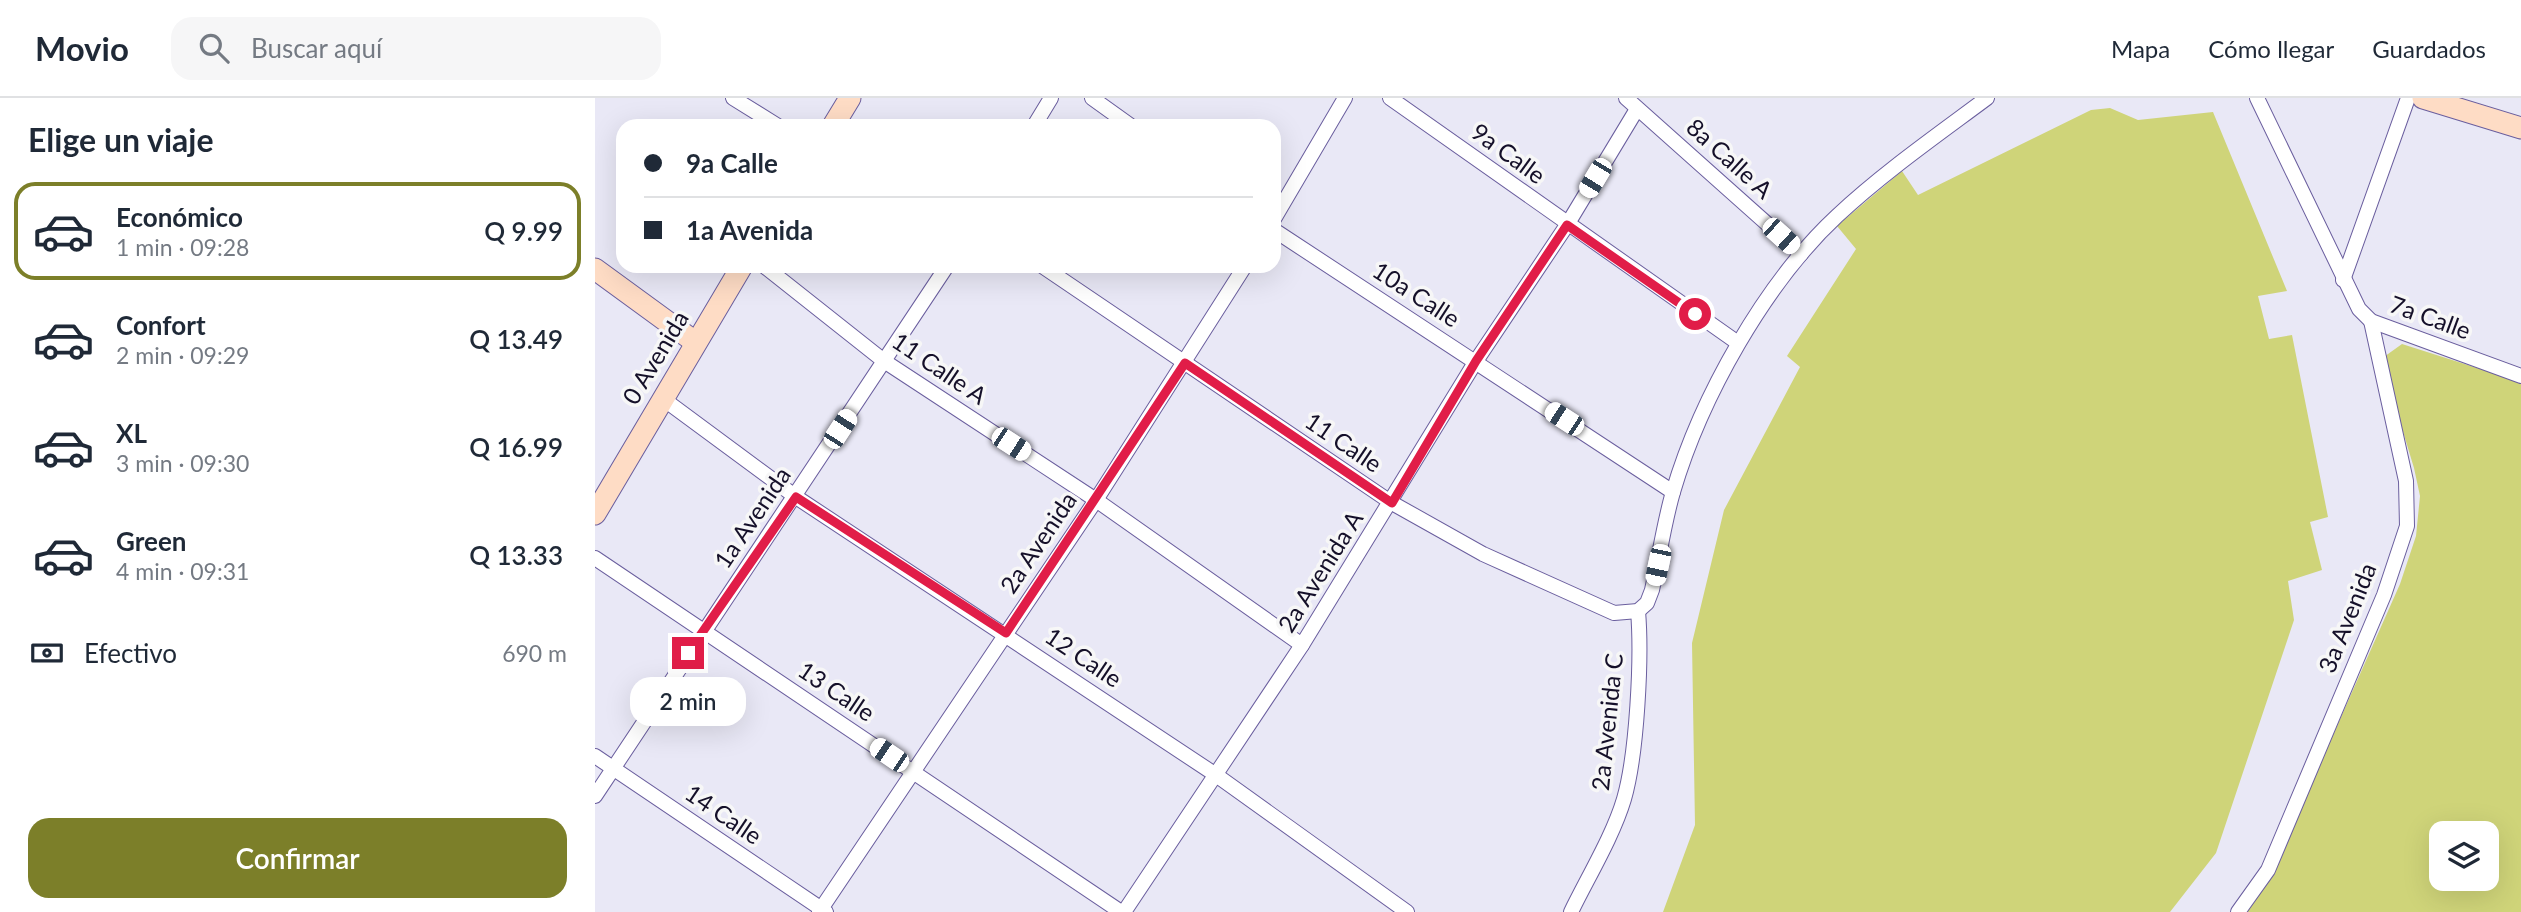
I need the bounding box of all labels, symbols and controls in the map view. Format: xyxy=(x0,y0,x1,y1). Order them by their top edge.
search box xyxy=(171,17,661,80)
text: Movio xyxy=(35,28,129,68)
icon: search xyxy=(195,29,233,67)
text: Buscar aquí xyxy=(251,32,382,64)
text: Mapa xyxy=(2111,34,2170,63)
text: Cómo llegar xyxy=(2208,34,2334,63)
text: Guardados xyxy=(2372,34,2486,63)
street label: 8a Calle A xyxy=(1681,112,1779,204)
street label: 9a Calle xyxy=(1466,116,1551,189)
text: Elige un viaje xyxy=(28,120,213,159)
text: 9a Calle xyxy=(686,147,778,179)
car xyxy=(1576,155,1615,201)
icon: car xyxy=(32,200,95,263)
text: Económico xyxy=(116,201,243,233)
text: 1a Avenida xyxy=(686,214,813,246)
car xyxy=(1759,214,1804,258)
text: Q 9.99 xyxy=(484,215,563,247)
text: 1 min · 09:28 xyxy=(116,233,249,261)
street label: 10a Calle xyxy=(1368,255,1466,333)
street label: 7a Calle xyxy=(2386,289,2475,345)
route start xyxy=(1679,298,1711,330)
street label: 0 Avenida xyxy=(616,305,694,409)
icon: car xyxy=(32,308,95,371)
text: Confort xyxy=(116,309,206,341)
text: Q 13.49 xyxy=(469,323,563,355)
street label: 11 Calle A xyxy=(887,326,993,410)
text: 2 min · 09:29 xyxy=(116,341,249,369)
car xyxy=(1541,399,1588,439)
car xyxy=(820,406,861,452)
street label: 11 Calle xyxy=(1300,406,1388,478)
icon: car xyxy=(32,416,95,479)
text: XL xyxy=(116,417,147,449)
car xyxy=(988,424,1035,464)
text: Q 16.99 xyxy=(469,431,563,463)
text: 3 min · 09:30 xyxy=(116,449,249,477)
street label: 1a Avenida xyxy=(707,461,796,573)
street label: 2a Avenida xyxy=(993,486,1082,598)
street label: 2a Avenida A xyxy=(1271,505,1369,637)
icon: car xyxy=(32,524,95,587)
text: Green xyxy=(116,525,186,557)
text: Q 13.33 xyxy=(469,539,563,571)
car xyxy=(1644,542,1673,588)
text: 4 min · 09:31 xyxy=(116,557,249,585)
street label: 3a Avenida xyxy=(2311,558,2382,677)
street label: 12 Calle xyxy=(1040,621,1128,693)
icon: cash xyxy=(28,634,66,672)
text: Efectivo xyxy=(84,637,177,669)
route end xyxy=(672,637,704,669)
text: 690 m xyxy=(502,639,567,667)
street label: 2a Avenida C xyxy=(1585,652,1628,792)
street label: 13 Calle xyxy=(793,655,881,727)
callout: 2 min xyxy=(630,678,746,726)
text: 2 min xyxy=(660,687,716,715)
car xyxy=(866,735,913,775)
street label: 14 Calle xyxy=(680,778,768,850)
button: Confirmar xyxy=(28,818,567,898)
map controls xyxy=(2429,821,2499,891)
button: layers xyxy=(2429,821,2499,891)

